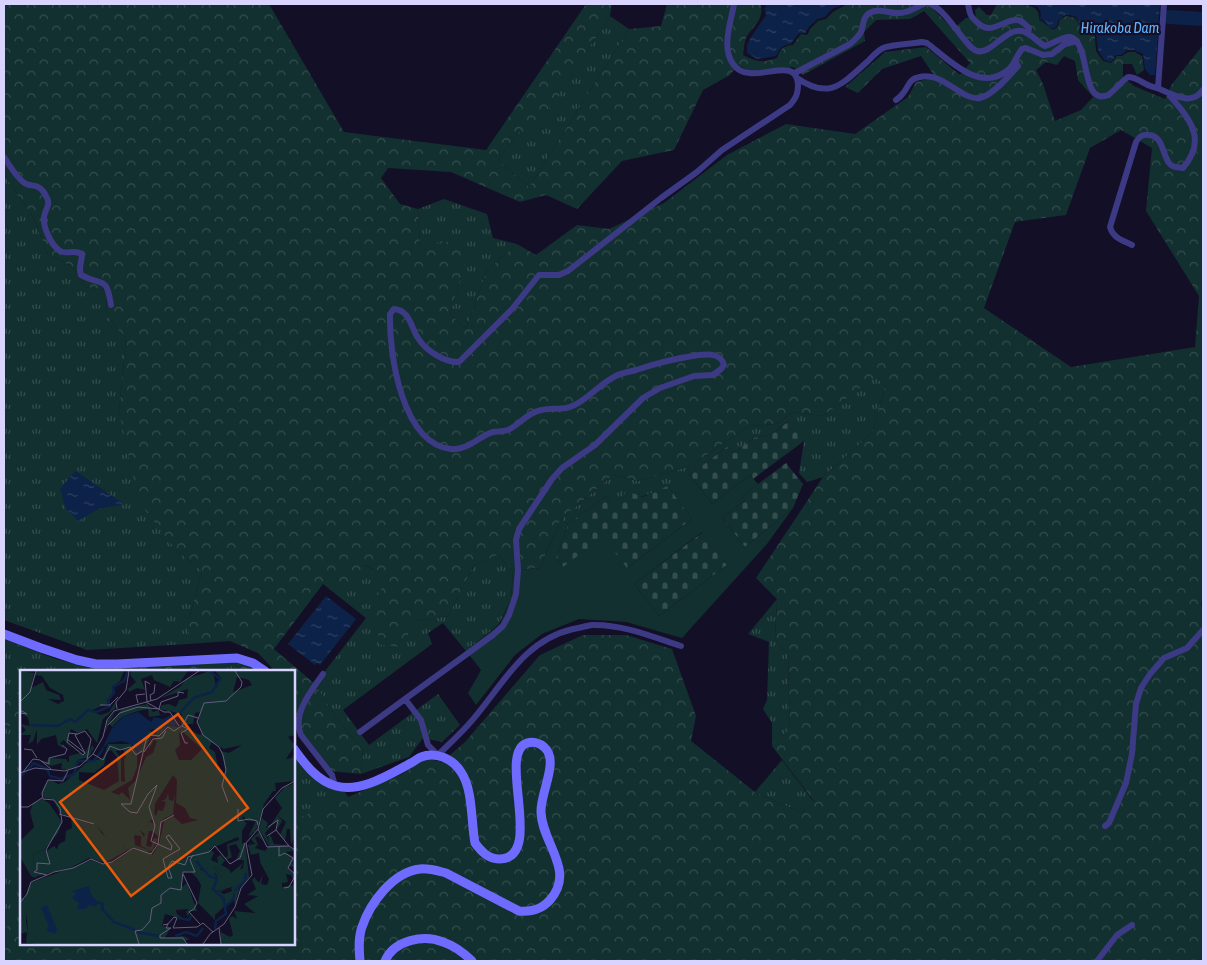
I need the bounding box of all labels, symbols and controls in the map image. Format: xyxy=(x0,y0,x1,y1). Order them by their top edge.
water label: Hirakoba Dam xyxy=(1081,19,1160,36)
inset map xyxy=(20,670,295,945)

